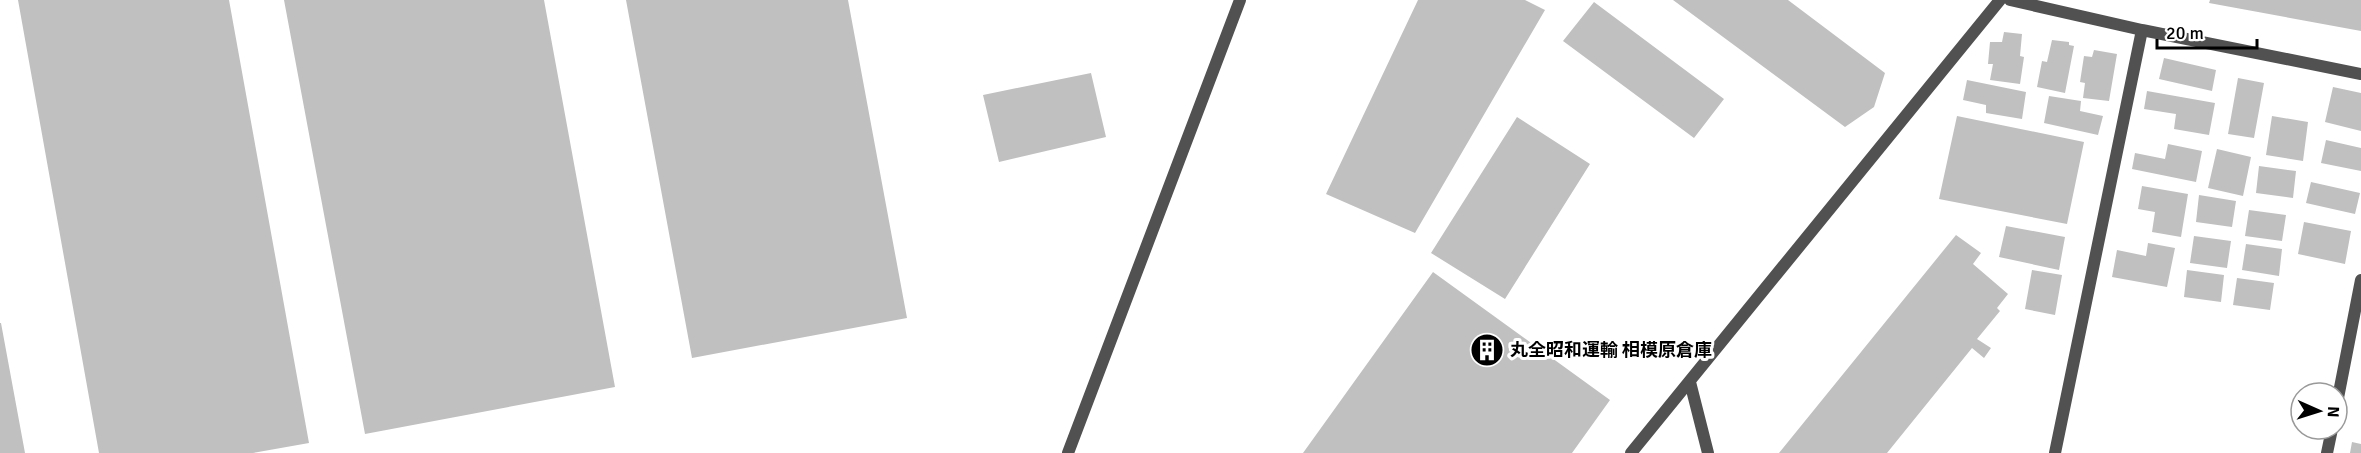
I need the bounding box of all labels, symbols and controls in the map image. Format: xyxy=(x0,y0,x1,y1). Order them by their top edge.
scale bar xyxy=(2157,12,2258,50)
text: 20 m xyxy=(2166,22,2204,44)
building icon: 丸全昭和運輸 相模原倉庫 xyxy=(1469,332,1505,368)
place label: 丸全昭和運輸 相模原倉庫 xyxy=(1510,339,1712,361)
north arrow xyxy=(2289,381,2349,441)
text: N xyxy=(2323,406,2343,418)

